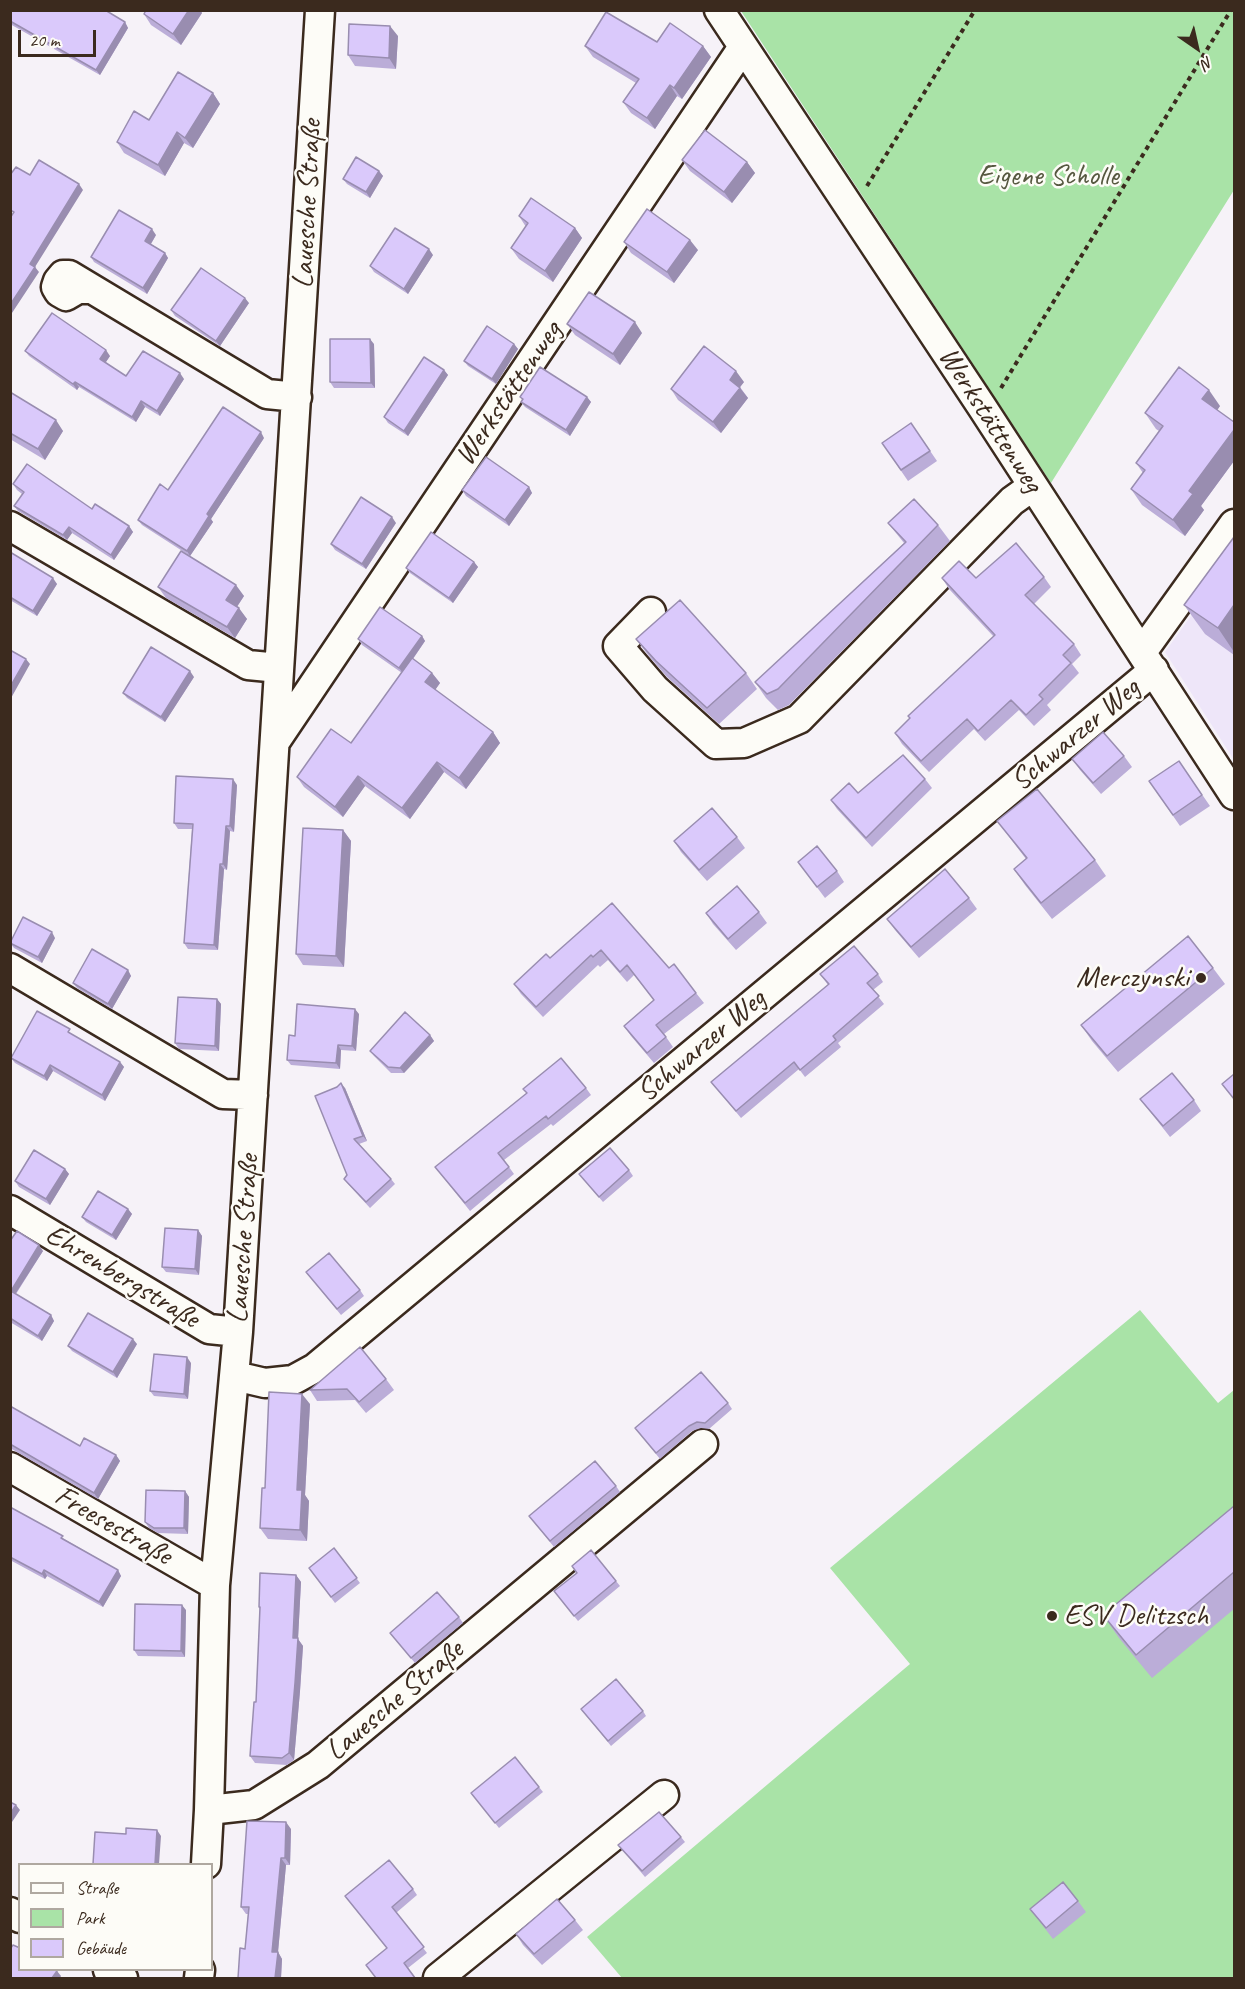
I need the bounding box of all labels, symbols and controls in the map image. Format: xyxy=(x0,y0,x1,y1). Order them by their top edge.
scale bar xyxy=(21,18,99,56)
north arrow xyxy=(1167,18,1227,78)
text: 20 m xyxy=(29,29,60,51)
text: N xyxy=(1197,52,1217,74)
street label: Lauesche Straße xyxy=(286,119,330,289)
park label: Eigene Scholle xyxy=(977,158,1119,194)
street label: Werkstättenweg xyxy=(448,315,570,473)
street label: Werkstättenweg xyxy=(930,341,1050,499)
street label: Schwarzer Weg xyxy=(1004,671,1148,799)
place label: Merczynski xyxy=(1076,960,1189,996)
marker: Merczynski xyxy=(1194,971,1208,985)
street label: Schwarzer Weg xyxy=(630,982,774,1110)
street label: Lauesche Straße xyxy=(220,1154,268,1324)
street label: Ehrenbergstraße xyxy=(39,1217,205,1337)
street label: Freesestraße xyxy=(48,1478,178,1574)
place label: ESV Delitzsch xyxy=(1064,1598,1208,1634)
marker: ESV Delitzsch xyxy=(1045,1609,1059,1623)
street label: Lauesche Straße xyxy=(319,1633,471,1769)
legend xyxy=(18,1863,213,1971)
text: Straße xyxy=(76,1877,118,1899)
text: Park xyxy=(76,1907,105,1929)
text: Gebäude xyxy=(76,1937,126,1959)

